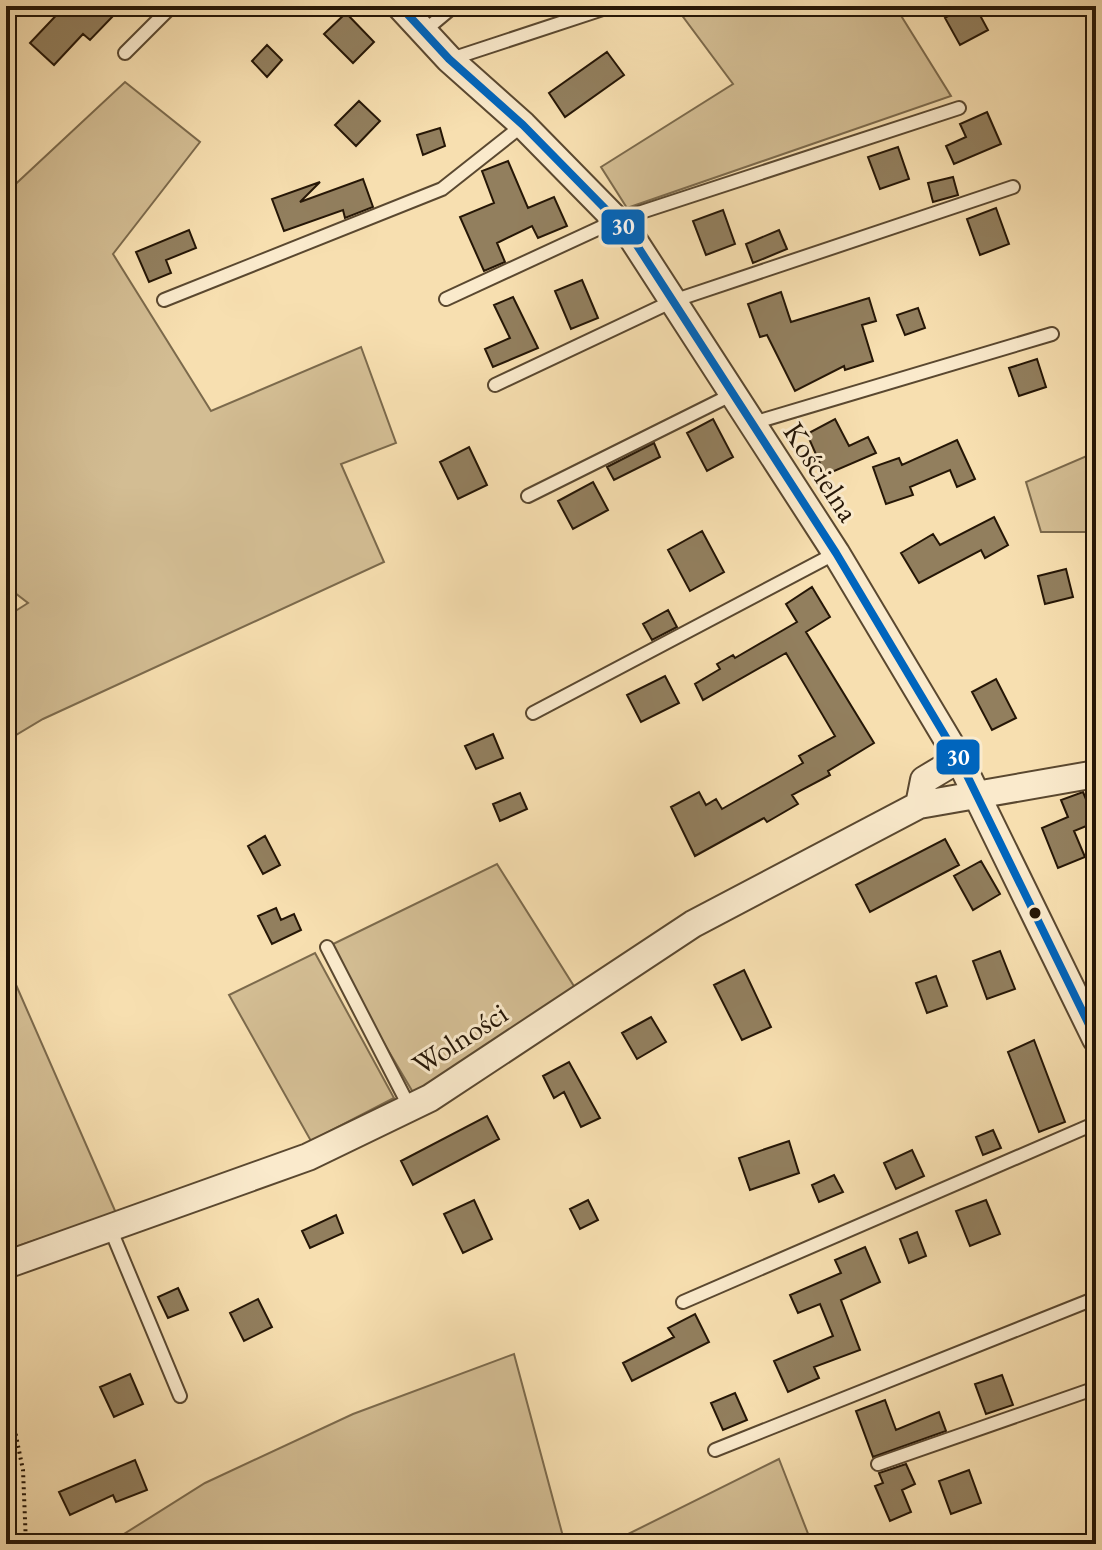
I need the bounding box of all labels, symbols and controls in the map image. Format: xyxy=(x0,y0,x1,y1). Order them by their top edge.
line badge: 30 xyxy=(600,208,646,246)
text: 30 xyxy=(611,212,635,241)
street label: Kościelna xyxy=(775,414,868,529)
line badge: 30 xyxy=(935,738,981,776)
text: 30 xyxy=(946,743,970,772)
unlabelled marker xyxy=(1027,905,1043,921)
street label: Wolności xyxy=(405,993,515,1084)

